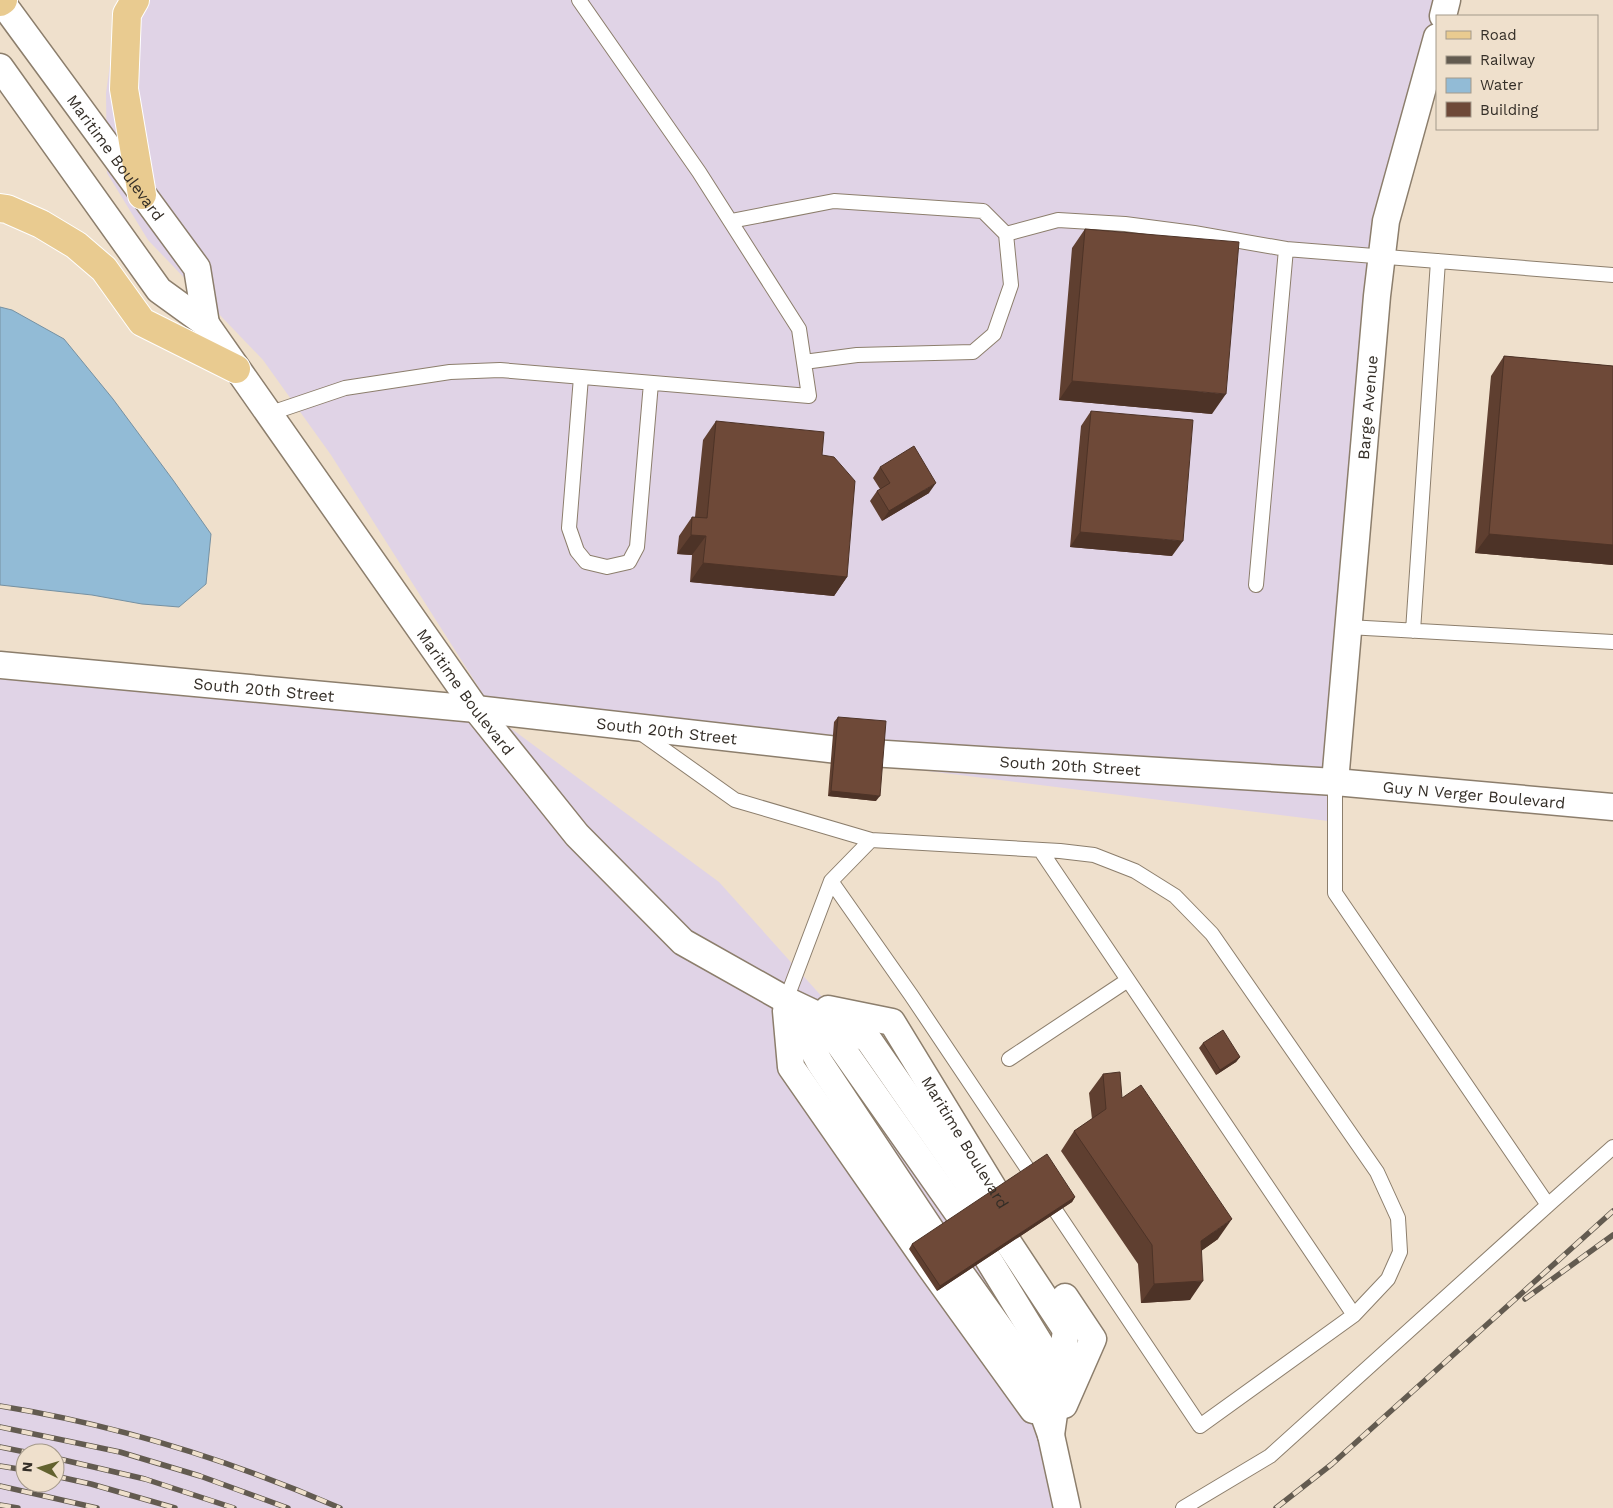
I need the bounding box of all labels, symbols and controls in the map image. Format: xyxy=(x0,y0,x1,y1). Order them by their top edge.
legend xyxy=(1436,15,1598,130)
text: Road xyxy=(1480,26,1517,44)
text: Railway xyxy=(1480,51,1535,69)
text: Water xyxy=(1480,76,1523,94)
street label: Maritime Boulevard xyxy=(63,91,168,224)
text: Building xyxy=(1480,101,1538,119)
street label: Barge Avenue xyxy=(1354,354,1382,460)
street label: Maritime Boulevard xyxy=(413,625,518,759)
street label: South 20th Street xyxy=(193,674,335,706)
street label: South 20th Street xyxy=(595,714,738,749)
street label: South 20th Street xyxy=(999,752,1142,780)
street label: Guy N Verger Boulevard xyxy=(1382,777,1566,813)
street label: Maritime Boulevard xyxy=(917,1073,1012,1212)
north arrow xyxy=(15,1443,65,1493)
text: N xyxy=(19,1461,35,1473)

